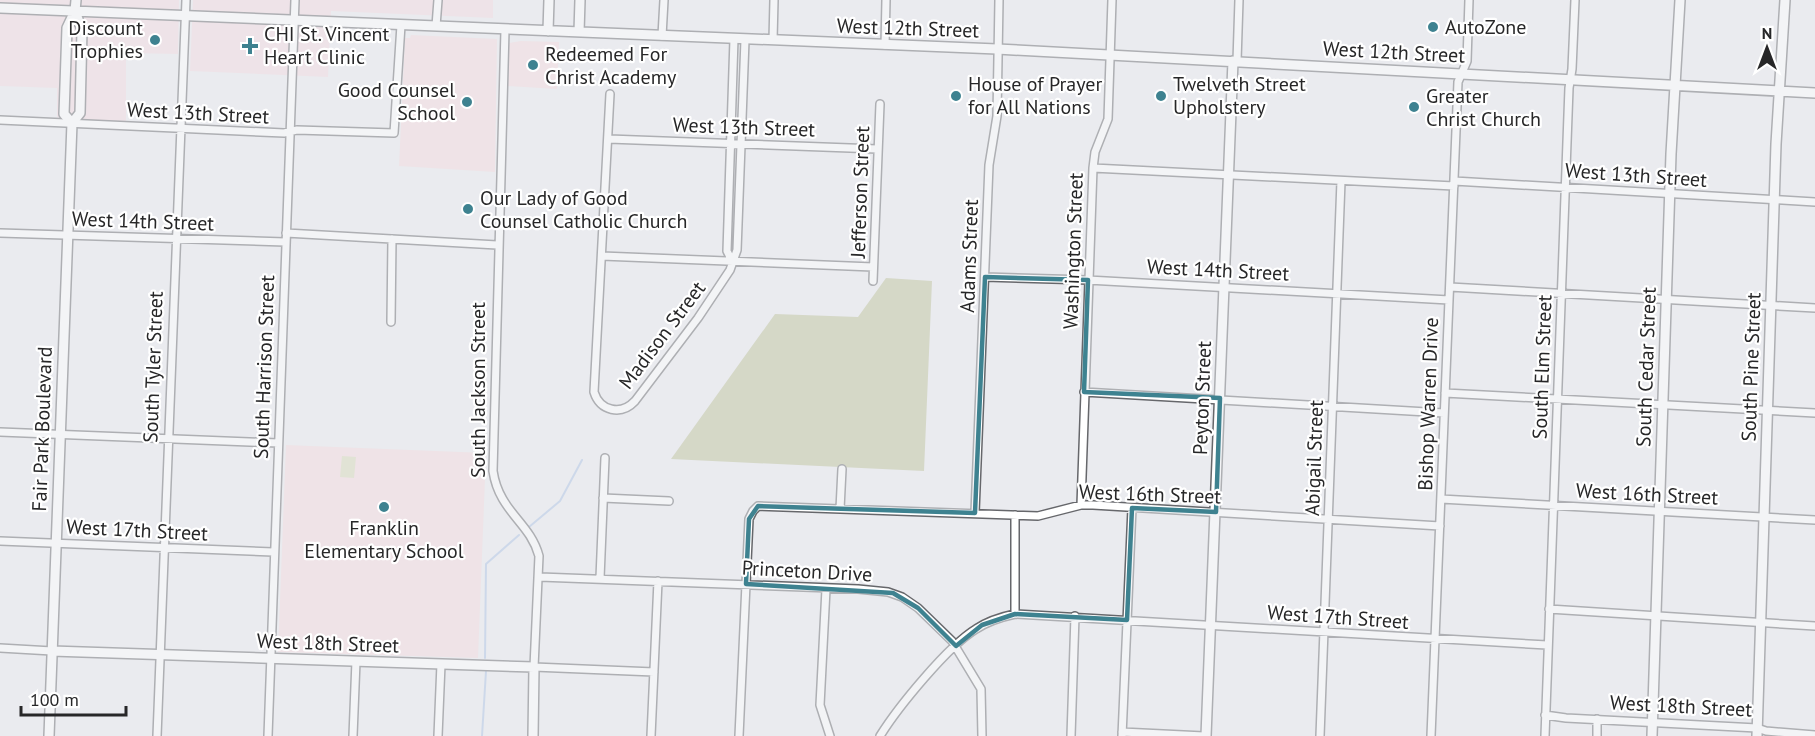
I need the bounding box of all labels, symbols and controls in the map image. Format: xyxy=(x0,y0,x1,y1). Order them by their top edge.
street label: West 12th Street xyxy=(836,13,980,43)
place label: AutoZone xyxy=(1445,14,1526,40)
place label: Discount Trophies xyxy=(68,15,143,64)
north arrow xyxy=(1737,18,1797,78)
marker: AutoZone xyxy=(1426,20,1440,34)
place label: CHI St. Vincent Heart Clinic xyxy=(264,21,390,70)
text: N xyxy=(1762,23,1772,43)
marker: Discount Trophies xyxy=(148,33,162,47)
street label: West 12th Street xyxy=(1322,35,1466,69)
marker: CHI St. Vincent Heart Clinic xyxy=(241,37,259,55)
place label: Redeemed For Christ Academy xyxy=(545,41,677,90)
marker: Redeemed For Christ Academy xyxy=(526,58,540,72)
place label: House of Prayer for All Nations xyxy=(968,71,1103,120)
place label: Twelveth Street Upholstery xyxy=(1173,71,1306,120)
place label: Good Counsel School xyxy=(338,77,455,126)
place label: Greater Christ Church xyxy=(1426,83,1541,132)
marker: House of Prayer for All Nations xyxy=(949,89,963,103)
marker: Twelveth Street Upholstery xyxy=(1154,89,1168,103)
marker: Good Counsel School xyxy=(460,95,474,109)
street label: West 13th Street xyxy=(126,96,270,130)
marker: Greater Christ Church xyxy=(1407,100,1421,114)
street label: West 13th Street xyxy=(672,112,816,142)
street label: Jefferson Street xyxy=(845,125,875,259)
street label: West 13th Street xyxy=(1564,157,1708,193)
street label: Washington Street xyxy=(1057,172,1089,330)
place label: Our Lady of Good Counsel Catholic Church xyxy=(480,185,687,234)
street label: Adams Street xyxy=(954,199,984,313)
marker: Our Lady of Good Counsel Catholic Church xyxy=(461,202,475,216)
street label: West 14th Street xyxy=(71,206,215,236)
street label: West 14th Street xyxy=(1146,253,1290,287)
street label: South Harrison Street xyxy=(248,274,280,459)
street label: Madison Street xyxy=(613,276,711,394)
street label: South Cedar Street xyxy=(1630,286,1662,447)
street label: South Tyler Street xyxy=(137,291,169,443)
street label: South Pine Street xyxy=(1735,292,1767,442)
street label: South Elm Street xyxy=(1526,294,1558,440)
street label: South Jackson Street xyxy=(465,302,491,478)
street label: Bishop Warren Drive xyxy=(1412,317,1444,491)
street label: Peyton Street xyxy=(1187,340,1217,455)
street label: Fair Park Boulevard xyxy=(26,346,58,512)
street label: Abigail Street xyxy=(1299,399,1329,516)
street label: West 16th Street xyxy=(1575,477,1719,511)
street label: West 16th Street xyxy=(1078,479,1222,509)
marker: Franklin Elementary School xyxy=(377,500,391,514)
street label: West 17th Street xyxy=(65,513,209,547)
place label: Franklin Elementary School xyxy=(304,515,464,564)
street label: Princeton Drive xyxy=(741,555,873,587)
street label: West 17th Street xyxy=(1266,599,1410,635)
street label: West 18th Street xyxy=(256,628,400,658)
scale bar xyxy=(21,679,126,717)
text: 100 m xyxy=(30,688,79,711)
street label: West 18th Street xyxy=(1609,689,1753,723)

